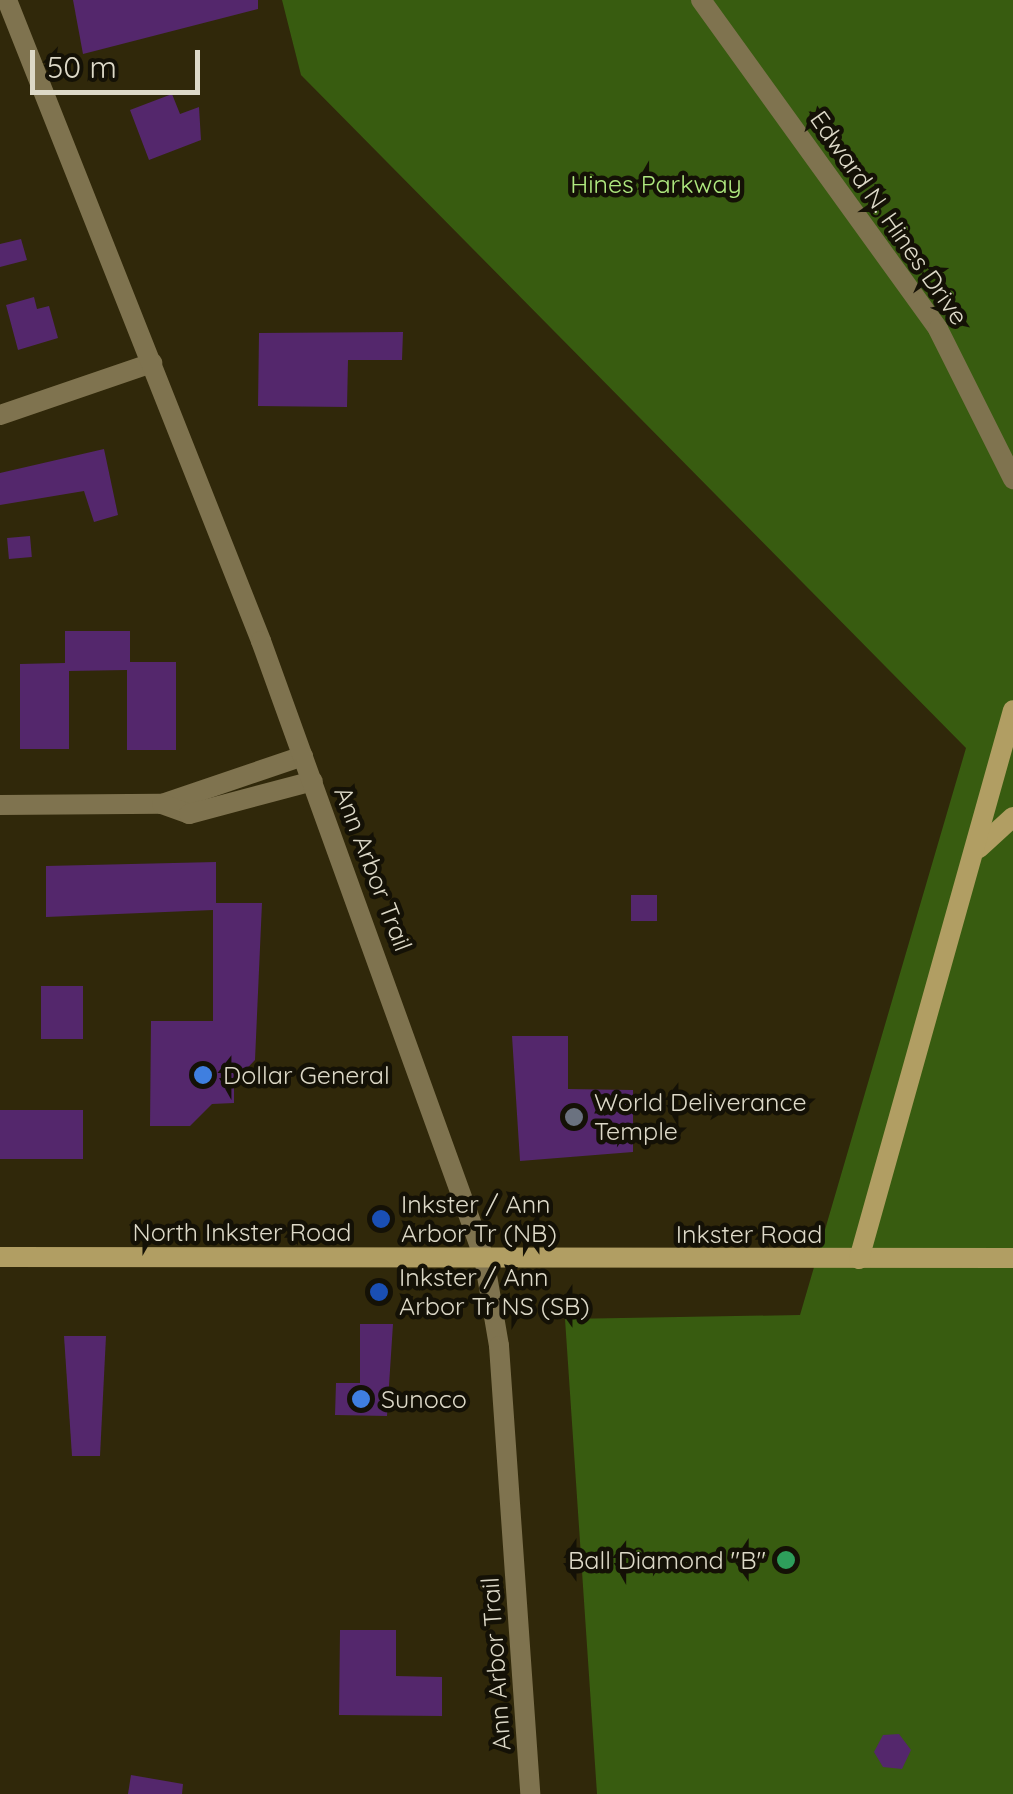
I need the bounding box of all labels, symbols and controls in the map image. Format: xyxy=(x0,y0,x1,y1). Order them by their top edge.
scale bar xyxy=(35,30,205,92)
text: 50 m xyxy=(47,48,117,86)
street label: Edward N. Hines Drive xyxy=(804,105,974,331)
park label: Hines Parkway xyxy=(570,169,742,199)
street label: Ann Arbor Trail xyxy=(328,783,418,955)
place label: Dollar General xyxy=(223,1060,390,1090)
marker: Dollar General xyxy=(192,1064,214,1086)
place label: World Deliverance Temple xyxy=(594,1088,807,1147)
marker: World Deliverance Temple xyxy=(563,1106,585,1128)
place label: Inkster / Ann Arbor Tr (NB) xyxy=(401,1190,557,1249)
marker: Inkster / Ann Arbor Tr (NB) xyxy=(370,1208,392,1230)
street label: North Inkster Road xyxy=(132,1217,352,1247)
street label: Inkster Road xyxy=(676,1219,822,1249)
place label: Inkster / Ann Arbor Tr NS (SB) xyxy=(399,1263,590,1322)
marker: Inkster / Ann Arbor Tr NS (SB) xyxy=(368,1281,390,1303)
place label: Sunoco xyxy=(381,1384,467,1414)
marker: Sunoco xyxy=(350,1388,372,1410)
place label: Ball Diamond "B" xyxy=(568,1545,766,1575)
marker: Ball Diamond "B" xyxy=(775,1549,797,1571)
street label: Ann Arbor Trail xyxy=(475,1576,517,1752)

